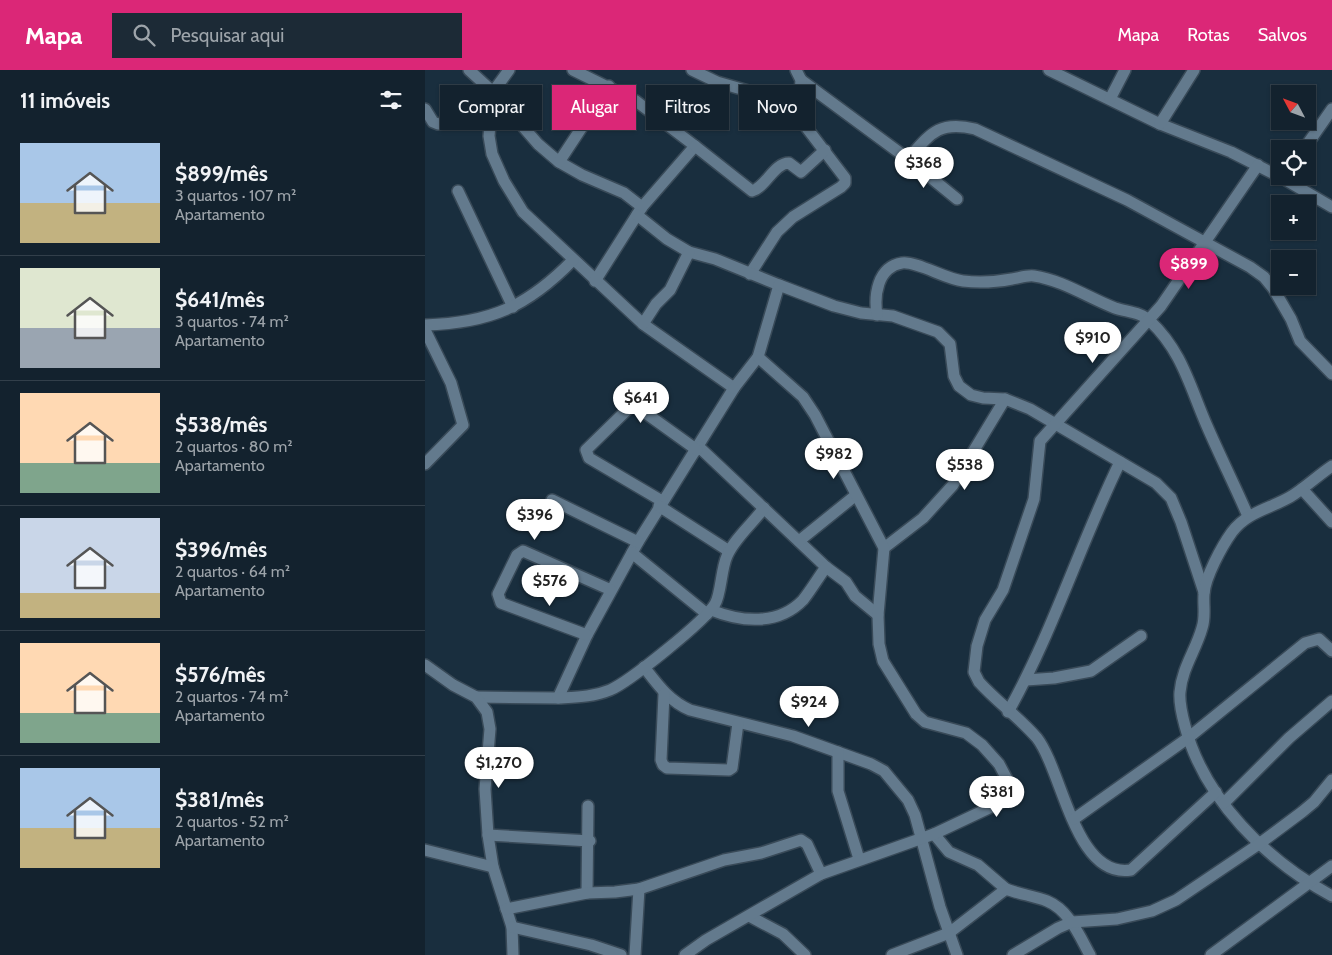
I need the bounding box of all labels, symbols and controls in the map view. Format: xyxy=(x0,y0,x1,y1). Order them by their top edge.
search box xyxy=(112,13,462,58)
text: Mapa xyxy=(25,21,82,50)
icon: search xyxy=(130,21,158,49)
text: Pesquisar aqui xyxy=(170,24,284,47)
text: Mapa xyxy=(1117,24,1159,46)
text: Rotas xyxy=(1187,24,1230,46)
text: Salvos xyxy=(1258,24,1307,46)
chip: Comprar xyxy=(440,85,542,130)
chip: Alugar xyxy=(552,85,636,130)
chip: Filtros xyxy=(646,85,729,130)
chip: Novo xyxy=(739,85,815,130)
north arrow xyxy=(1271,85,1316,130)
map controls xyxy=(1271,85,1316,295)
icon: filters xyxy=(377,86,405,114)
text: 11 imóveis xyxy=(20,88,110,113)
button: locate xyxy=(1271,140,1316,185)
pin: $368 xyxy=(894,146,954,189)
text: $368 xyxy=(906,153,942,172)
text: $899/mês xyxy=(175,161,268,186)
icon: home xyxy=(60,163,120,223)
text: 3 quartos · 107 m² xyxy=(175,186,296,205)
button: + xyxy=(1271,195,1316,240)
text: Apartamento xyxy=(175,205,265,224)
pin: $899 xyxy=(1159,248,1219,290)
button: − xyxy=(1271,250,1316,295)
text: $899 xyxy=(1171,254,1207,273)
text: $641/mês xyxy=(175,287,265,312)
icon: home xyxy=(60,288,120,348)
text: 3 quartos · 74 m² xyxy=(175,312,289,331)
pin: $910 xyxy=(1063,322,1123,364)
text: $910 xyxy=(1075,328,1111,347)
text: Apartamento xyxy=(175,331,265,350)
pin: $641 xyxy=(611,382,671,424)
text: $641 xyxy=(624,388,658,407)
text: $538/mês xyxy=(175,412,267,437)
icon: home xyxy=(60,413,120,473)
text: 2 quartos · 80 m² xyxy=(175,437,293,456)
pin: $982 xyxy=(804,438,864,480)
text: $982 xyxy=(816,444,852,463)
pin: $538 xyxy=(935,448,995,491)
text: $538 xyxy=(947,455,983,474)
text: Apartamento xyxy=(175,456,265,475)
pin: $396 xyxy=(505,498,565,541)
text: $396 xyxy=(517,505,553,524)
text: $396/mês xyxy=(175,537,267,562)
icon: home xyxy=(60,538,120,598)
text: 2 quartos · 64 m² xyxy=(175,562,290,581)
pin: $576 xyxy=(520,564,580,607)
text: $576 xyxy=(533,571,567,590)
text: Apartamento xyxy=(175,581,265,600)
text: $576/mês xyxy=(175,662,265,687)
icon: home xyxy=(60,663,120,723)
pin: $924 xyxy=(779,686,839,728)
text: 2 quartos · 74 m² xyxy=(175,687,288,706)
text: $924 xyxy=(791,692,827,711)
text: Apartamento xyxy=(175,706,265,725)
pin: $1,270 xyxy=(458,746,540,789)
text: $1,270 xyxy=(476,753,522,772)
pin: $381 xyxy=(967,776,1027,818)
text: $381 xyxy=(980,782,1014,801)
text: $381/mês xyxy=(175,787,264,812)
icon: home xyxy=(60,788,120,848)
text: 2 quartos · 52 m² xyxy=(175,812,289,831)
text: Apartamento xyxy=(175,831,265,850)

